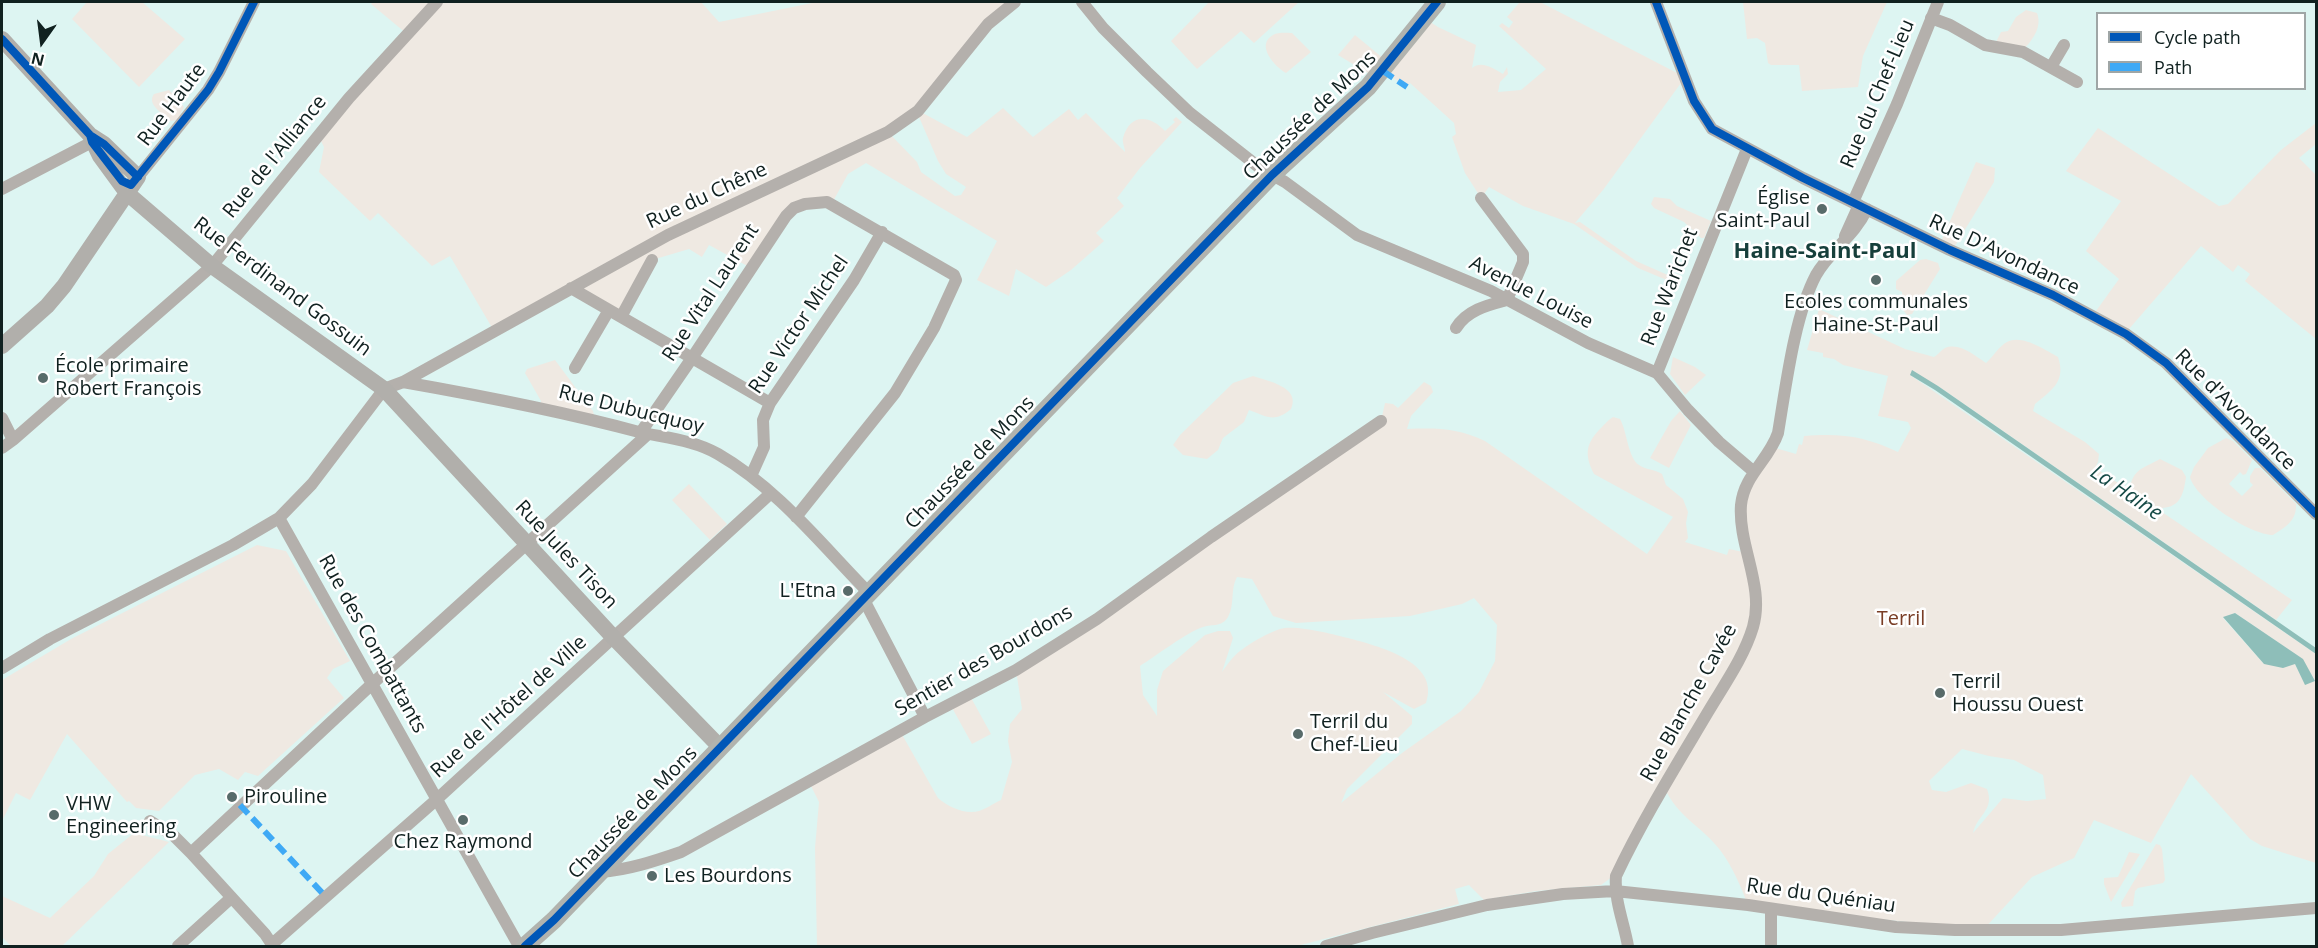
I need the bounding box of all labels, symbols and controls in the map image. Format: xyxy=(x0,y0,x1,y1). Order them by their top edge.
north arrow xyxy=(12,12,72,72)
legend xyxy=(2096,12,2306,90)
street label: Rue du Chef-Lieu xyxy=(1836,16,1920,172)
text: Cycle path xyxy=(2154,25,2241,49)
street label: Chaussée de Mons xyxy=(1239,46,1381,186)
text: N xyxy=(29,47,47,72)
text: Path xyxy=(2154,55,2192,79)
street label: Rue Haute xyxy=(133,59,211,151)
street label: Rue de l'Alliance xyxy=(218,91,332,223)
street label: Rue du Chêne xyxy=(643,158,771,234)
place label: Église Saint-Paul xyxy=(1717,186,1810,233)
marker: Église Saint-Paul xyxy=(1815,202,1829,216)
street label: Rue D'Avondance xyxy=(1925,210,2083,300)
street label: Rue Ferdinand Gossuin xyxy=(188,212,376,362)
street label: Rue Vital Laurent xyxy=(658,220,764,366)
street label: Rue Warichet xyxy=(1637,225,1703,349)
district label: Haine-Saint-Paul xyxy=(1734,239,1916,265)
street label: Rue Victor Michel xyxy=(744,251,854,399)
street label: Avenue Louise xyxy=(1465,252,1597,334)
marker: Ecoles communales Haine-St-Paul xyxy=(1869,273,1883,287)
place label: Ecoles communales Haine-St-Paul xyxy=(1784,290,1968,337)
street label: Rue d'Avondance xyxy=(2170,345,2300,475)
place label: École primaire Robert François xyxy=(55,354,201,401)
marker: École primaire Robert François xyxy=(36,371,50,385)
street label: Rue Dubucquoy xyxy=(556,380,706,440)
street label: Chaussée de Mons xyxy=(900,392,1040,534)
water label: La Haine xyxy=(2085,460,2167,526)
street label: Rue Jules Tison xyxy=(510,496,622,614)
street label: Rue des Combattants xyxy=(313,551,431,737)
place label: L'Etna xyxy=(780,579,836,603)
marker: L'Etna xyxy=(841,584,855,598)
street label: Sentier des Bourdons xyxy=(891,600,1077,722)
park label: Terril xyxy=(1877,607,1925,631)
street label: Rue Blanche Cavée xyxy=(1636,620,1742,786)
street label: Rue de l'Hôtel de Ville xyxy=(426,631,592,783)
place label: Terril Houssu Ouest xyxy=(1952,670,2083,717)
marker: Terril Houssu Ouest xyxy=(1933,686,1947,700)
place label: Terril du Chef-Lieu xyxy=(1310,710,1398,757)
marker: Terril du Chef-Lieu xyxy=(1291,727,1305,741)
street label: Chaussée de Mons xyxy=(563,742,703,884)
place label: Pirouline xyxy=(244,785,327,809)
marker: Pirouline xyxy=(225,790,239,804)
place label: VHW Engineering xyxy=(66,792,176,839)
marker: VHW Engineering xyxy=(47,808,61,822)
marker: Chez Raymond xyxy=(456,813,470,827)
place label: Chez Raymond xyxy=(393,830,533,854)
place label: Les Bourdons xyxy=(664,864,792,888)
marker: Les Bourdons xyxy=(645,869,659,883)
street label: Rue du Quéniau xyxy=(1745,874,1897,918)

